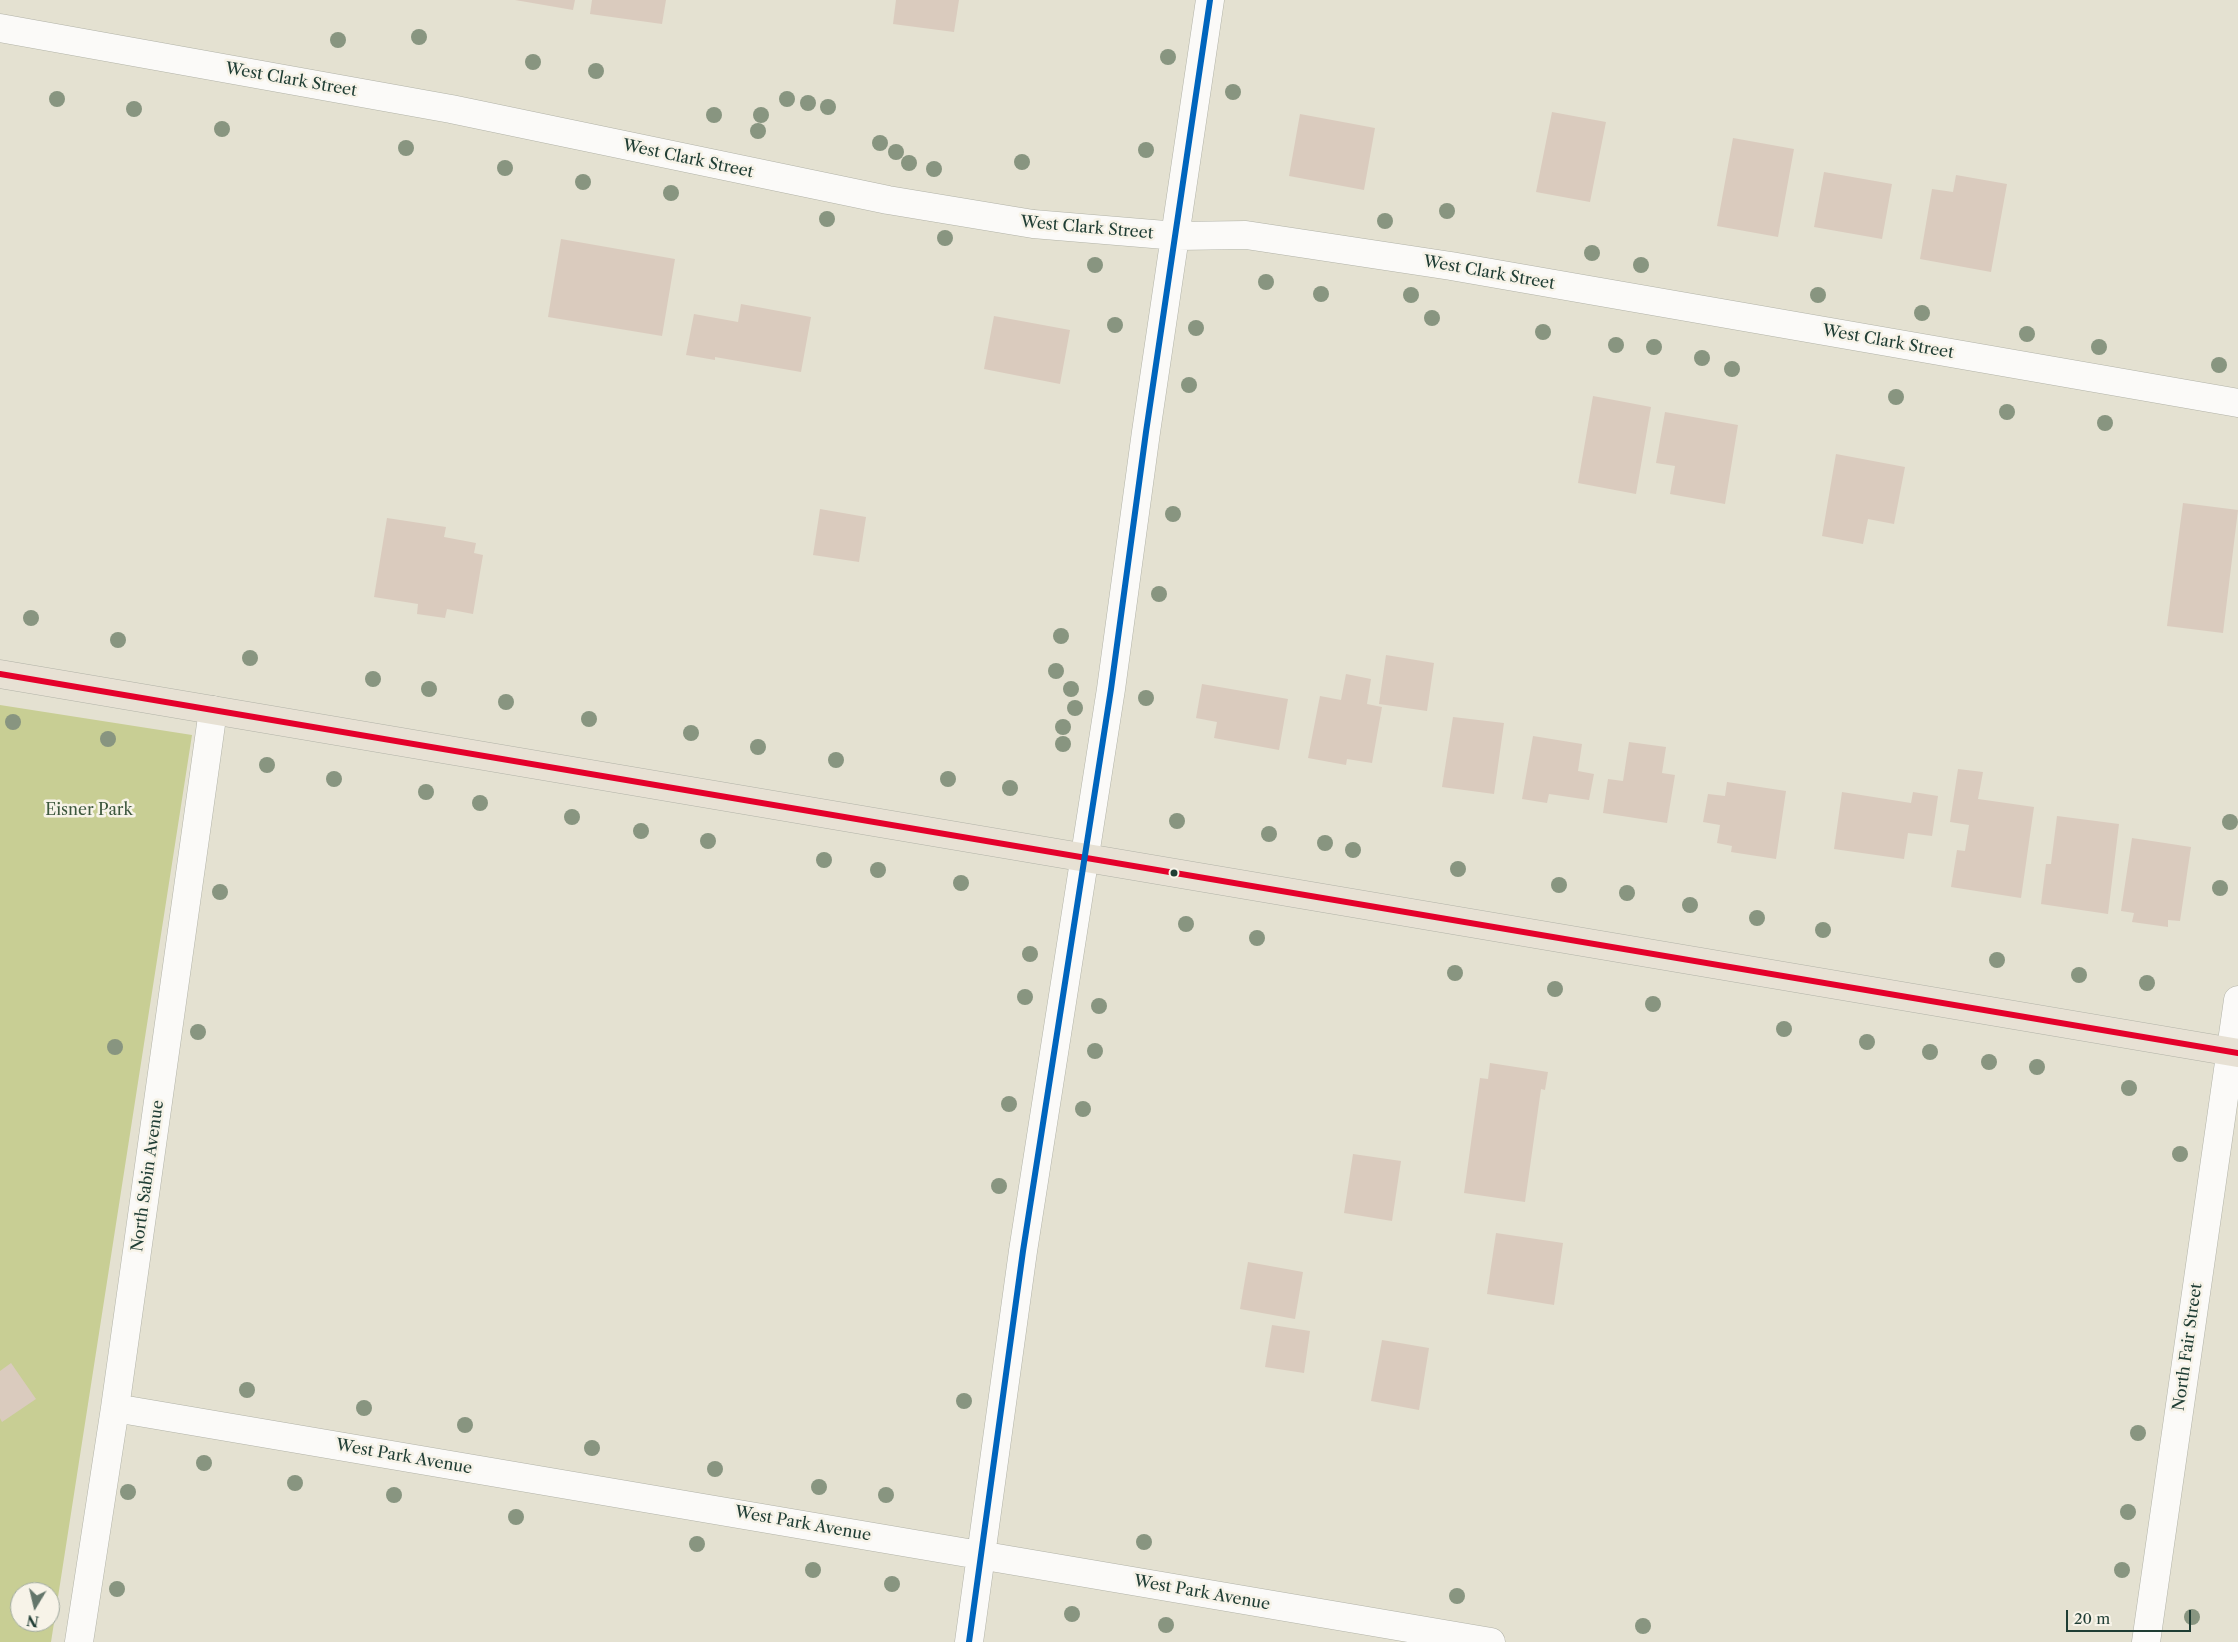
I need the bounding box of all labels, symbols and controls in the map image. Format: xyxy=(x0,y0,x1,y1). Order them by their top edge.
street label: West Clark Street xyxy=(224,59,358,101)
street label: West Clark Street xyxy=(621,136,755,182)
street label: West Clark Street xyxy=(1020,213,1154,243)
street label: West Clark Street xyxy=(1422,252,1556,294)
street label: West Clark Street xyxy=(1821,321,1955,363)
park label: Eisner Park xyxy=(45,800,133,820)
unlabelled marker xyxy=(1169,868,1179,878)
street label: North Sabin Avenue xyxy=(128,1099,168,1253)
street label: North Fair Street xyxy=(2170,1282,2206,1412)
street label: West Park Avenue xyxy=(334,1436,474,1478)
street label: West Park Avenue xyxy=(733,1503,873,1545)
street label: West Park Avenue xyxy=(1132,1572,1272,1614)
north arrow xyxy=(10,1582,60,1632)
scale bar xyxy=(2068,1600,2193,1632)
text: 20 m xyxy=(2074,1609,2110,1628)
text: N xyxy=(25,1611,40,1631)

